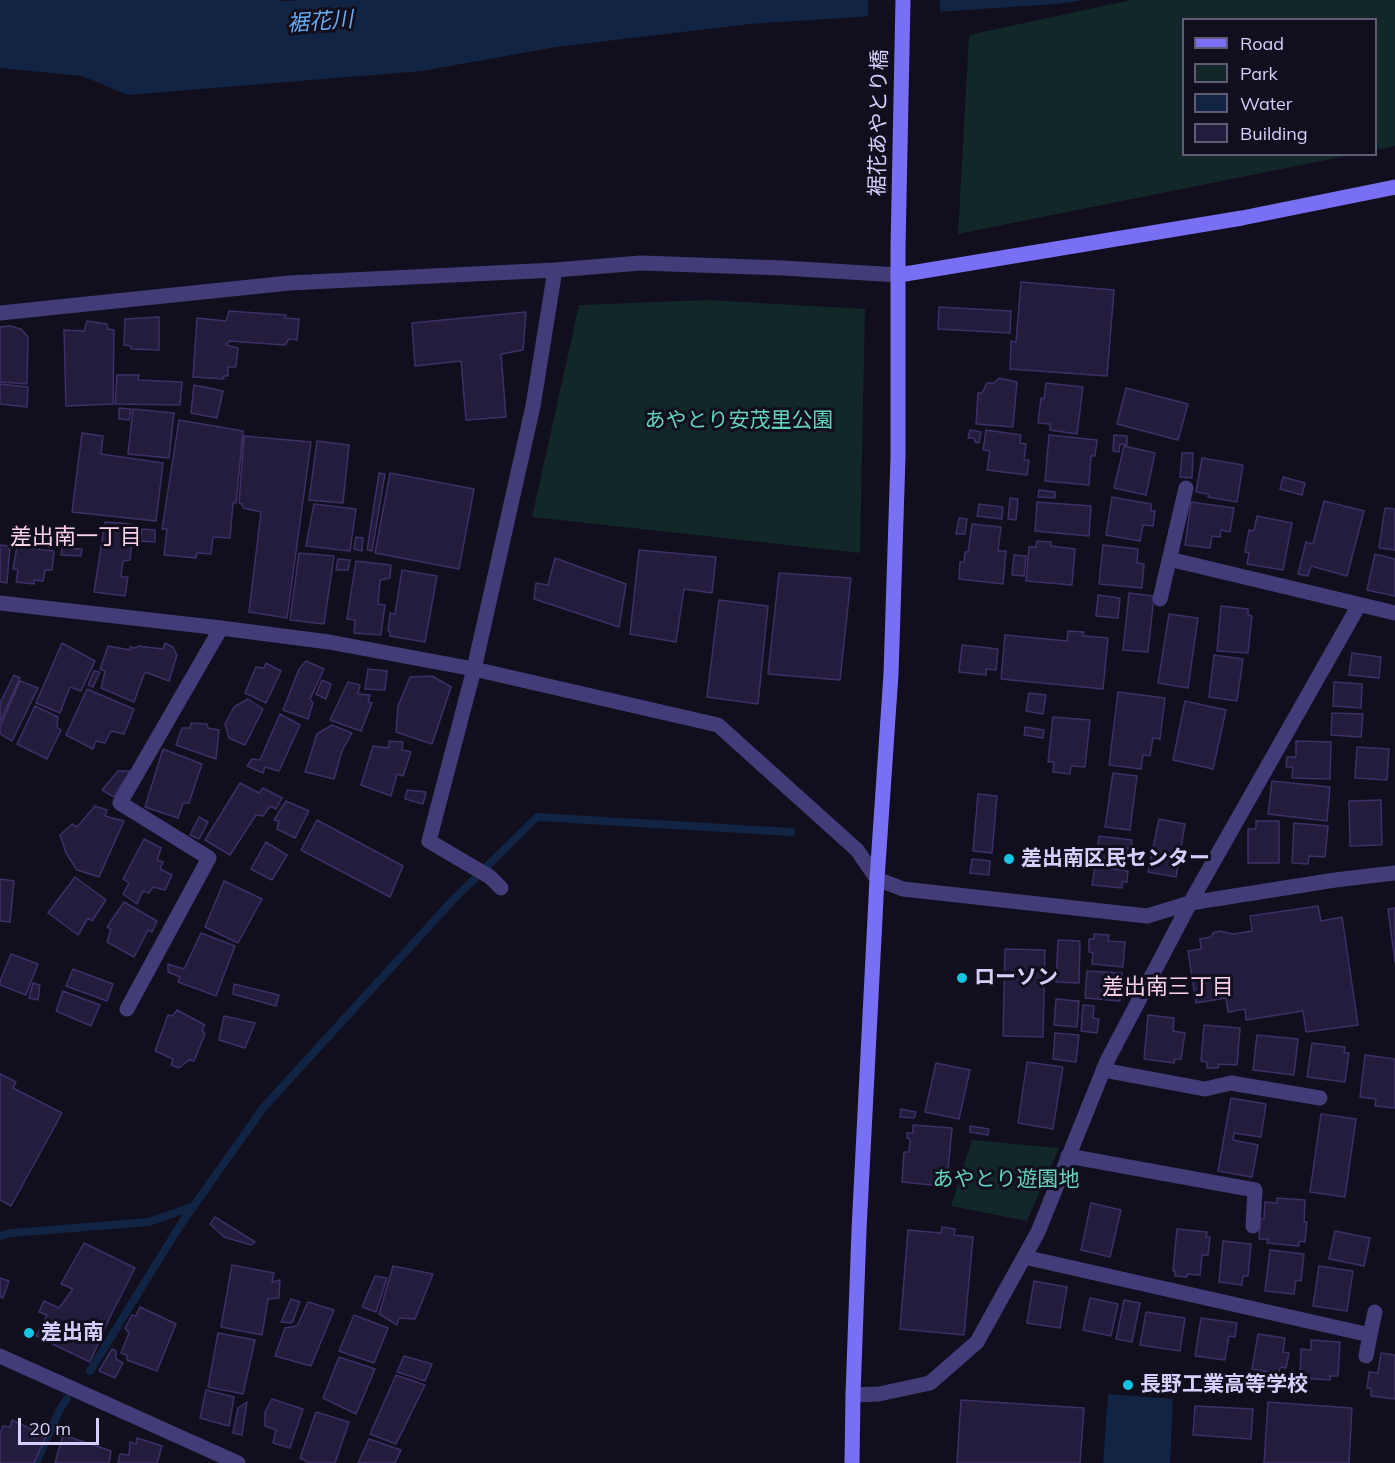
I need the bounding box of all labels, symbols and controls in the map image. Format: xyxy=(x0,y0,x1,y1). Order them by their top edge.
water label: 裾花川 xyxy=(286,7,354,37)
legend xyxy=(1182,18,1377,156)
text: Road xyxy=(1240,32,1284,55)
street label: 裾花あやとり橋 xyxy=(865,49,893,197)
text: Park xyxy=(1240,62,1278,85)
text: Water xyxy=(1240,92,1292,115)
text: Building xyxy=(1240,122,1308,145)
park label: あやとり安茂里公園 xyxy=(645,408,833,434)
district label: 差出南一丁目 xyxy=(10,524,142,550)
place label: 差出南区民センター xyxy=(1021,846,1210,872)
marker: 差出南区民センター xyxy=(1002,852,1016,866)
place label: ローソン xyxy=(974,965,1058,991)
marker: ローソン xyxy=(955,971,969,985)
district label: 差出南三丁目 xyxy=(1102,974,1234,1000)
park label: あやとり遊園地 xyxy=(933,1167,1079,1193)
place label: 差出南 xyxy=(41,1320,104,1346)
marker: 差出南 xyxy=(22,1326,36,1340)
place label: 長野工業高等学校 xyxy=(1140,1372,1308,1398)
marker: 長野工業高等学校 xyxy=(1121,1378,1135,1392)
scale bar xyxy=(21,1406,102,1444)
text: 20 m xyxy=(29,1417,71,1440)

